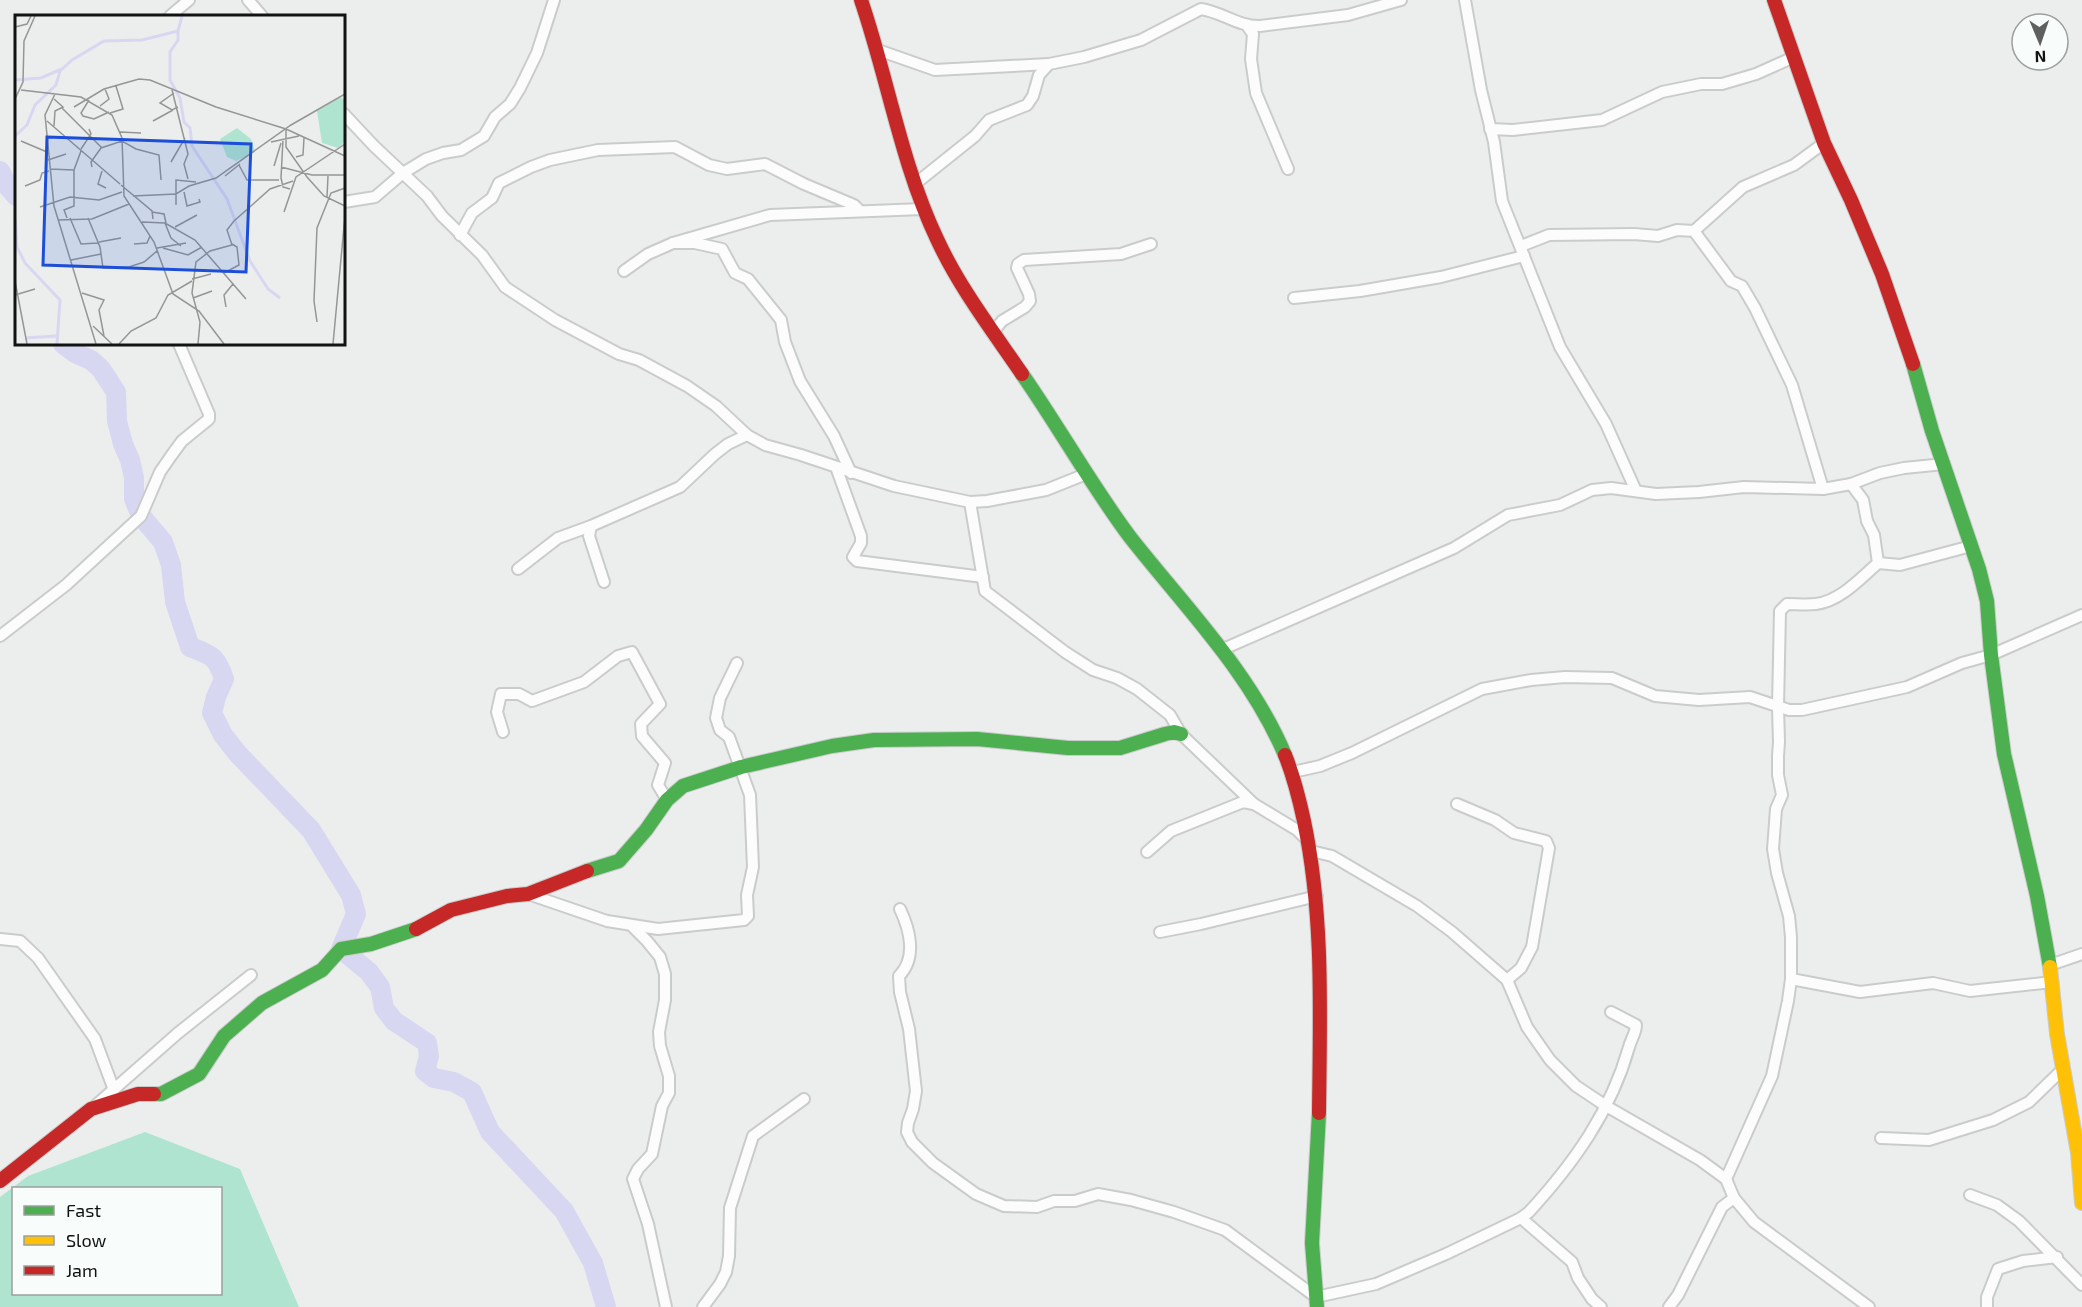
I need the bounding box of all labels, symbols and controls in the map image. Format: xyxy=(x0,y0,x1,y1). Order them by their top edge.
north arrow xyxy=(2010,12,2070,72)
inset map xyxy=(15,15,345,345)
text: N xyxy=(2034,48,2047,67)
legend xyxy=(12,1187,222,1295)
text: Fast xyxy=(66,1199,101,1221)
text: Slow xyxy=(66,1229,107,1251)
text: Jam xyxy=(66,1259,98,1281)

